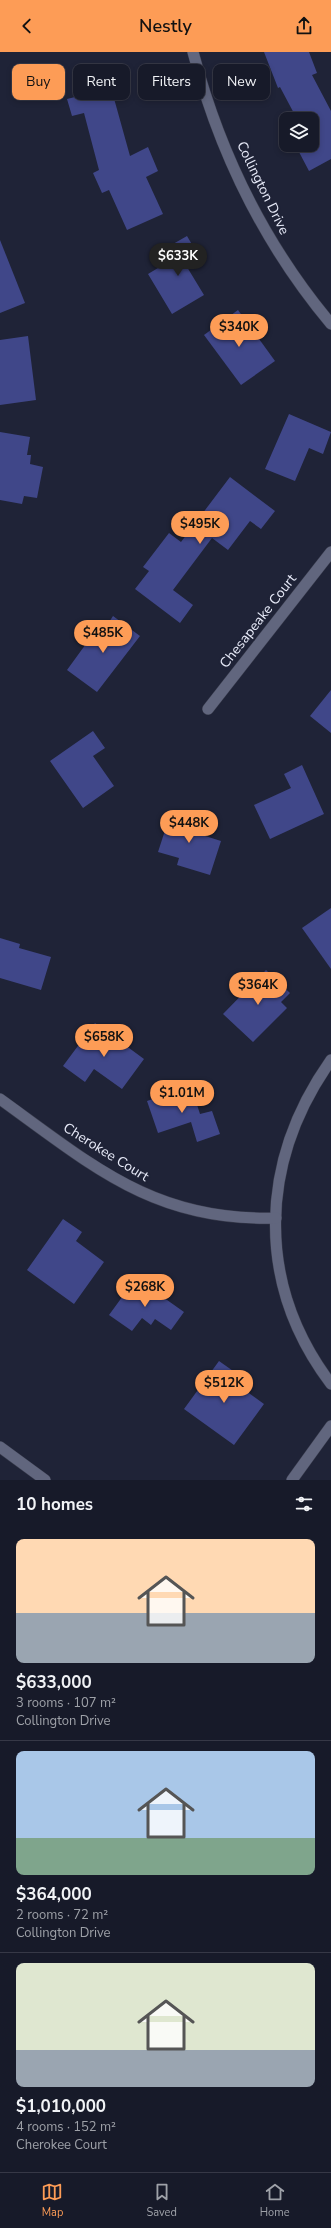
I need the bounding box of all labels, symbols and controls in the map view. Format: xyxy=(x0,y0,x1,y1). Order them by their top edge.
text: Nestly xyxy=(139,14,192,38)
icon: back xyxy=(16,15,38,37)
icon: share xyxy=(293,15,315,37)
chip: Buy xyxy=(12,64,65,100)
chip: Rent xyxy=(73,64,130,100)
chip: Filters xyxy=(138,64,205,100)
chip: New xyxy=(213,64,270,100)
map controls xyxy=(279,112,319,152)
button: layers xyxy=(279,112,319,152)
street label: Collington Drive xyxy=(232,138,294,238)
pin: $633K xyxy=(150,243,206,277)
text: $633K xyxy=(158,247,198,265)
pin: $340K xyxy=(211,314,267,348)
text: $340K xyxy=(219,318,259,336)
pin: $495K xyxy=(172,511,228,545)
text: $495K xyxy=(180,515,220,533)
street label: Chesapeake Court xyxy=(215,570,301,672)
pin: $485K xyxy=(75,620,131,654)
text: $485K xyxy=(83,624,123,642)
pin: $448K xyxy=(161,810,217,844)
text: $448K xyxy=(169,814,209,832)
pin: $364K xyxy=(230,972,286,1006)
text: $364K xyxy=(238,976,278,994)
pin: $658K xyxy=(76,1024,132,1058)
text: $658K xyxy=(84,1028,124,1046)
pin: $1.01M xyxy=(149,1080,215,1114)
text: $1.01M xyxy=(159,1084,205,1102)
street label: Cherokee Court xyxy=(60,1118,153,1186)
pin: $268K xyxy=(117,1274,173,1308)
text: $268K xyxy=(125,1278,165,1296)
pin: $512K xyxy=(196,1370,252,1404)
text: $512K xyxy=(204,1374,244,1392)
text: 10 homes xyxy=(16,1493,93,1516)
icon: filters xyxy=(293,1493,315,1515)
icon: home xyxy=(130,1565,202,1637)
text: $633,000 xyxy=(16,1671,92,1694)
text: 3 rooms · 107 m² xyxy=(16,1694,116,1712)
text: Collington Drive xyxy=(16,1712,111,1730)
icon: home xyxy=(130,1777,202,1849)
text: $364,000 xyxy=(16,1883,92,1906)
text: 2 rooms · 72 m² xyxy=(16,1906,108,1924)
text: Collington Drive xyxy=(16,1924,111,1942)
icon: home xyxy=(130,1989,202,2061)
text: $1,010,000 xyxy=(16,2095,106,2118)
text: 4 rooms · 152 m² xyxy=(16,2118,116,2136)
text: Cherokee Court xyxy=(16,2136,107,2154)
tab: Map xyxy=(41,2181,63,2220)
tab: Saved xyxy=(146,2181,177,2220)
tab: Home xyxy=(260,2181,290,2220)

